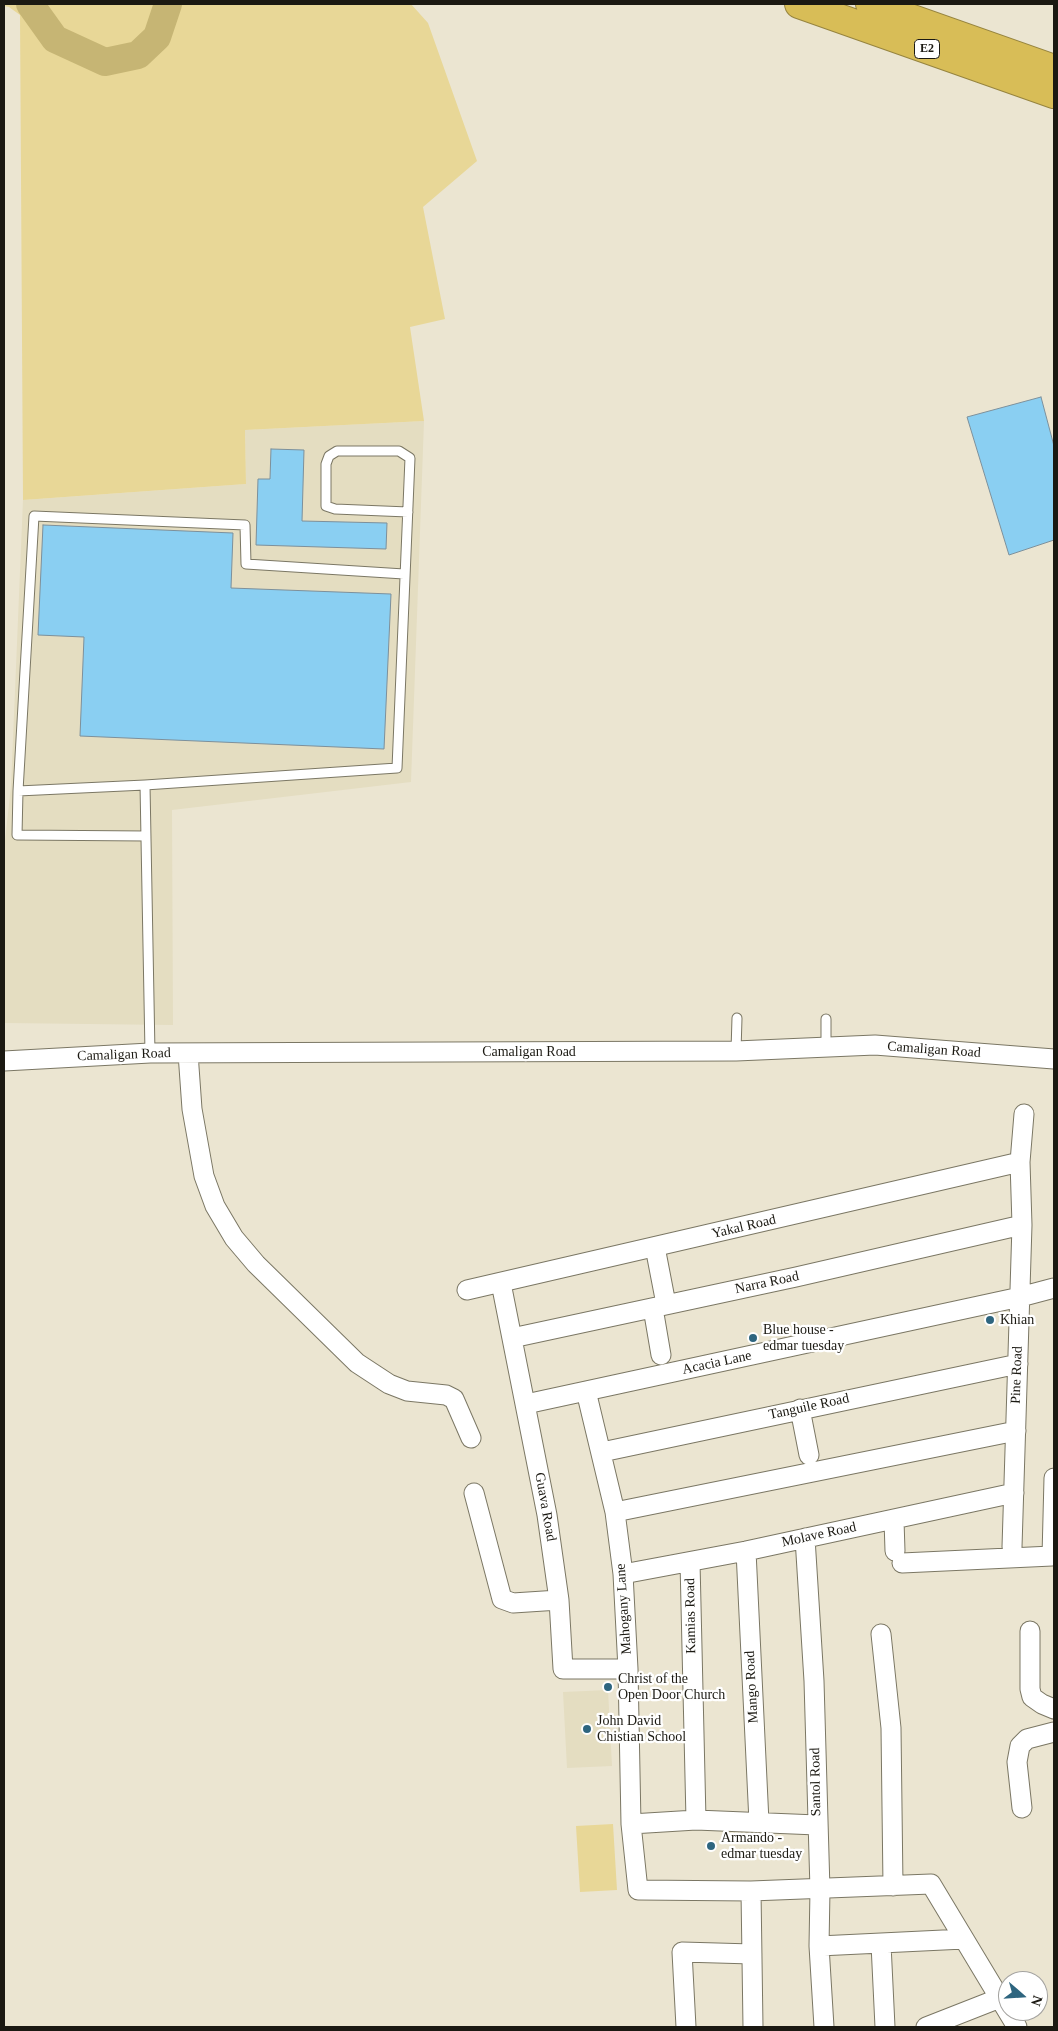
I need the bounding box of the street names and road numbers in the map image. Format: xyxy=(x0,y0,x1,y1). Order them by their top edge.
road number: E2 xyxy=(914,40,940,59)
street label: Camaligan Road xyxy=(887,1038,981,1062)
street label: Camaligan Road xyxy=(482,1044,576,1060)
street label: Camaligan Road xyxy=(77,1045,171,1065)
street label: Yakal Road xyxy=(710,1211,778,1243)
street label: Narra Road xyxy=(734,1268,800,1298)
street label: Pine Road xyxy=(1008,1346,1026,1404)
street label: Acacia Lane xyxy=(681,1347,753,1379)
street label: Tanguile Road xyxy=(767,1390,851,1424)
street label: Guava Road xyxy=(531,1471,559,1543)
street label: Molave Road xyxy=(780,1519,858,1551)
street label: Mahogany Lane xyxy=(612,1563,636,1655)
street label: Kamias Road xyxy=(682,1578,700,1654)
street label: Mango Road xyxy=(742,1650,762,1724)
street label: Santol Road xyxy=(807,1747,825,1817)

